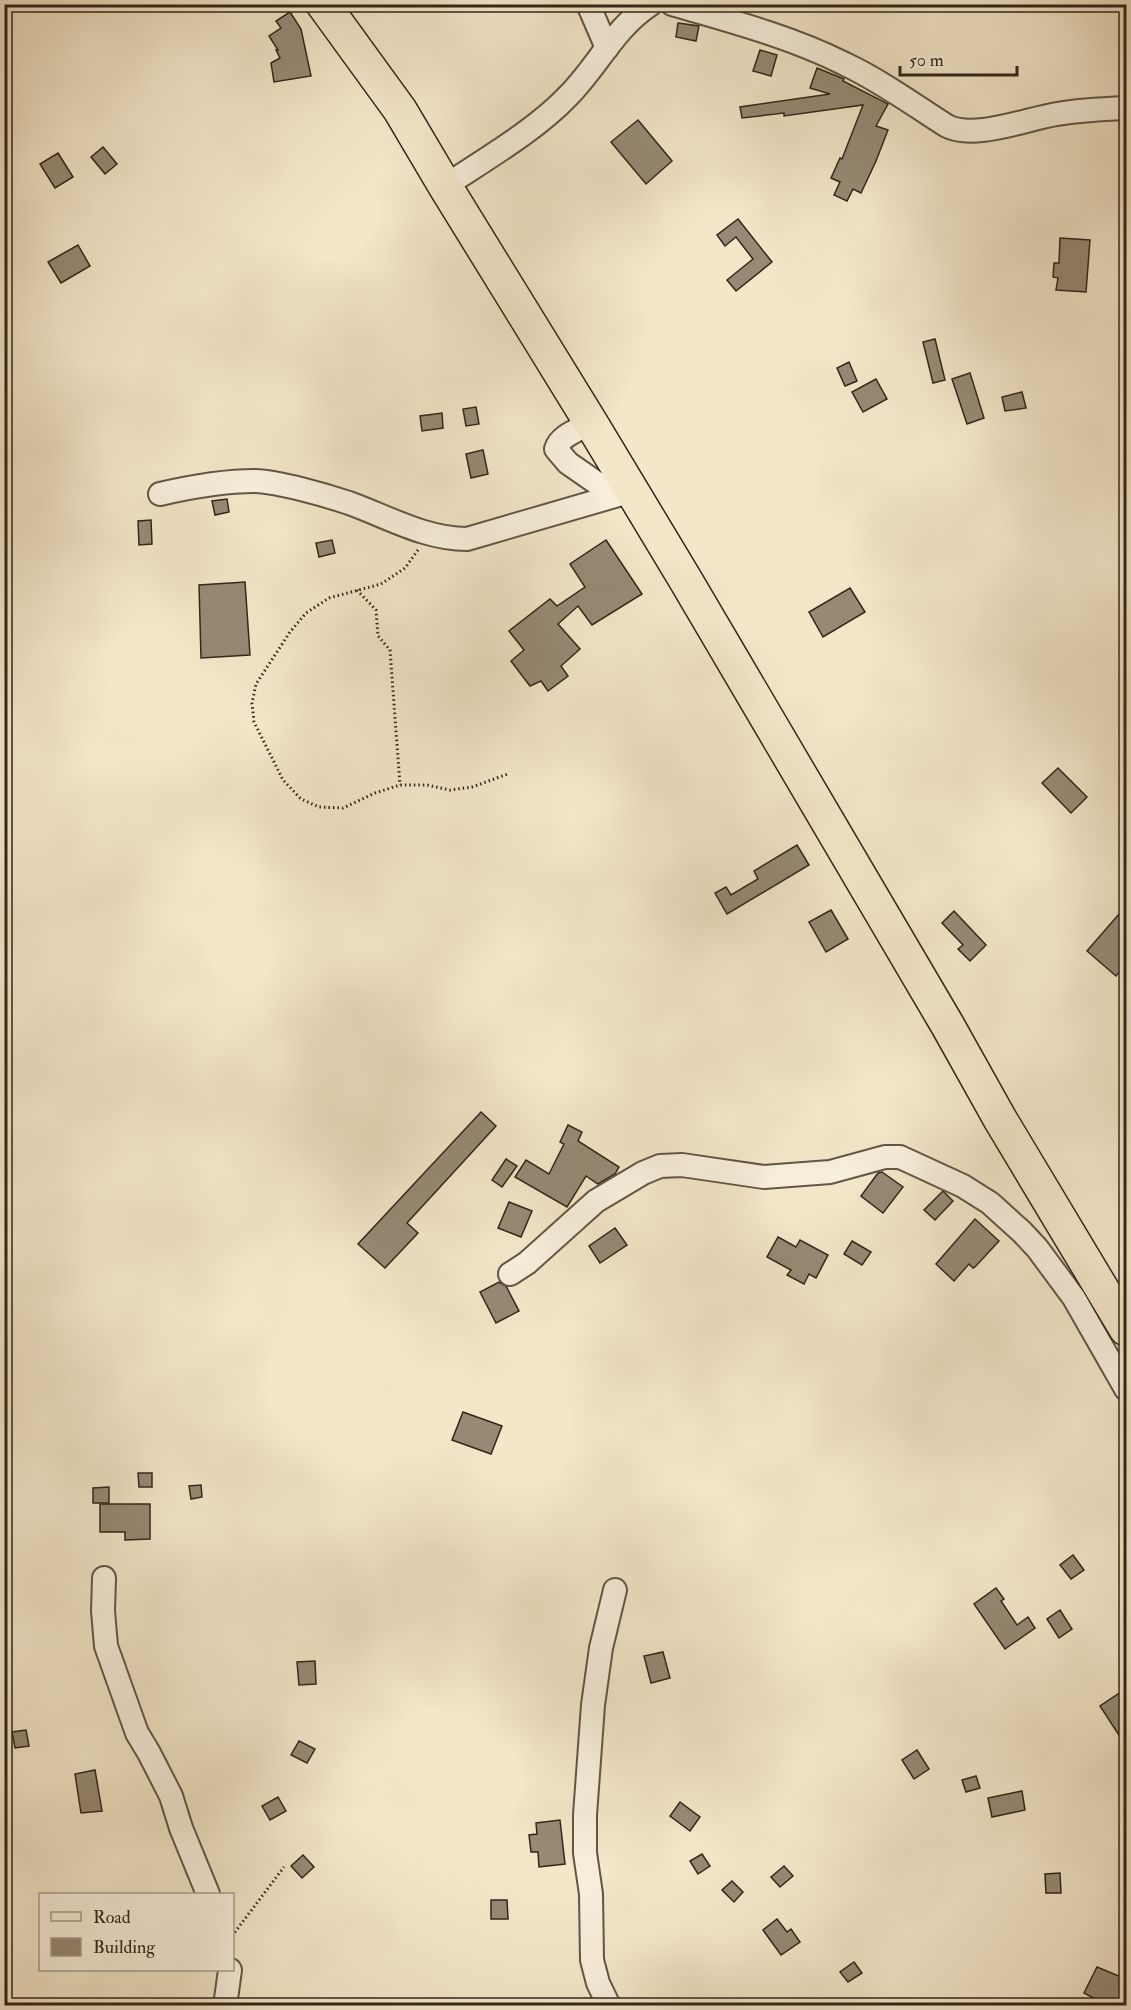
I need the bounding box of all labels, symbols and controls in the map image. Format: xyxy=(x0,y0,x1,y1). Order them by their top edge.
scale bar xyxy=(900,39,1017,77)
text: 50 m xyxy=(909,49,944,72)
legend xyxy=(39,1893,234,1971)
text: Road xyxy=(93,1906,131,1929)
text: Building xyxy=(93,1936,156,1959)

